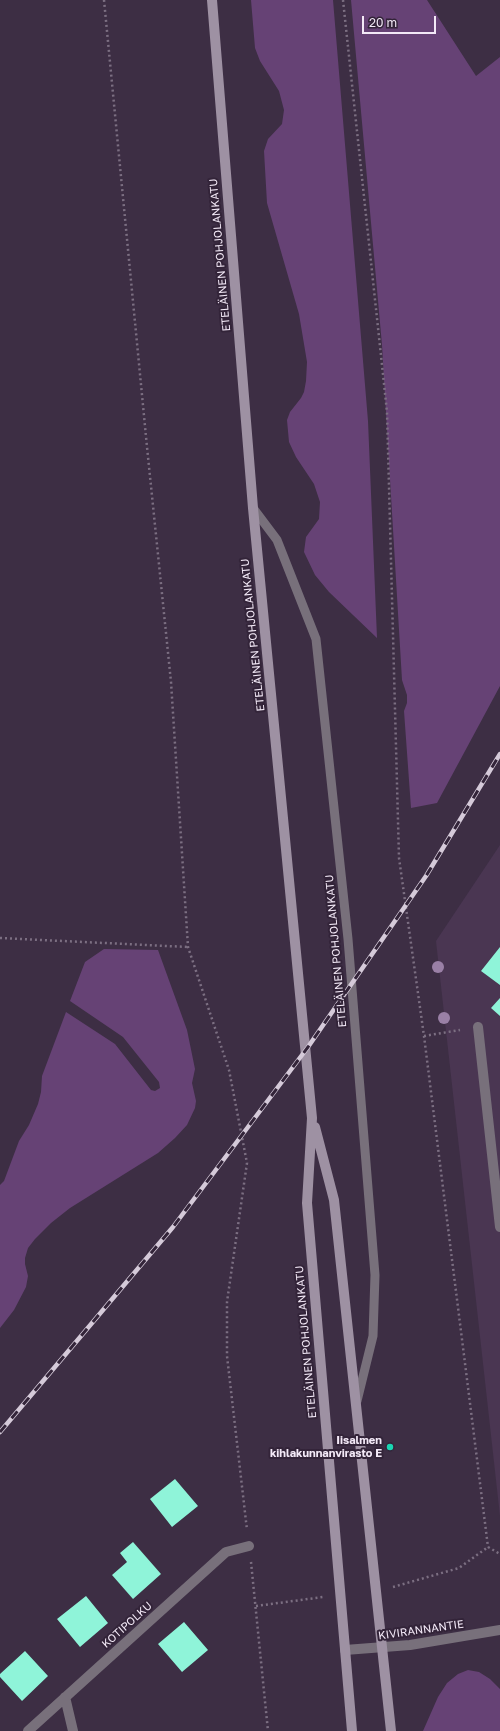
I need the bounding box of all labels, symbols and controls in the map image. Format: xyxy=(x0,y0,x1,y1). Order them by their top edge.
scale bar xyxy=(364,8,438,34)
text: 20 m xyxy=(369,15,397,30)
street label: ETELÄINEN POHJOLANKATU xyxy=(207,178,233,332)
street label: ETELÄINEN POHJOLANKATU xyxy=(238,558,268,712)
street label: ETELÄINEN POHJOLANKATU xyxy=(323,874,349,1028)
street label: ETELÄINEN POHJOLANKATU xyxy=(293,1265,319,1419)
place label: Iisalmen kihlakunnanvirasto E xyxy=(270,1434,382,1460)
marker: Iisalmen kihlakunnanvirasto E xyxy=(385,1442,395,1452)
street label: KOTIPOLKU xyxy=(99,1599,155,1651)
street label: KIVIRANNANTIE xyxy=(377,1617,465,1643)

